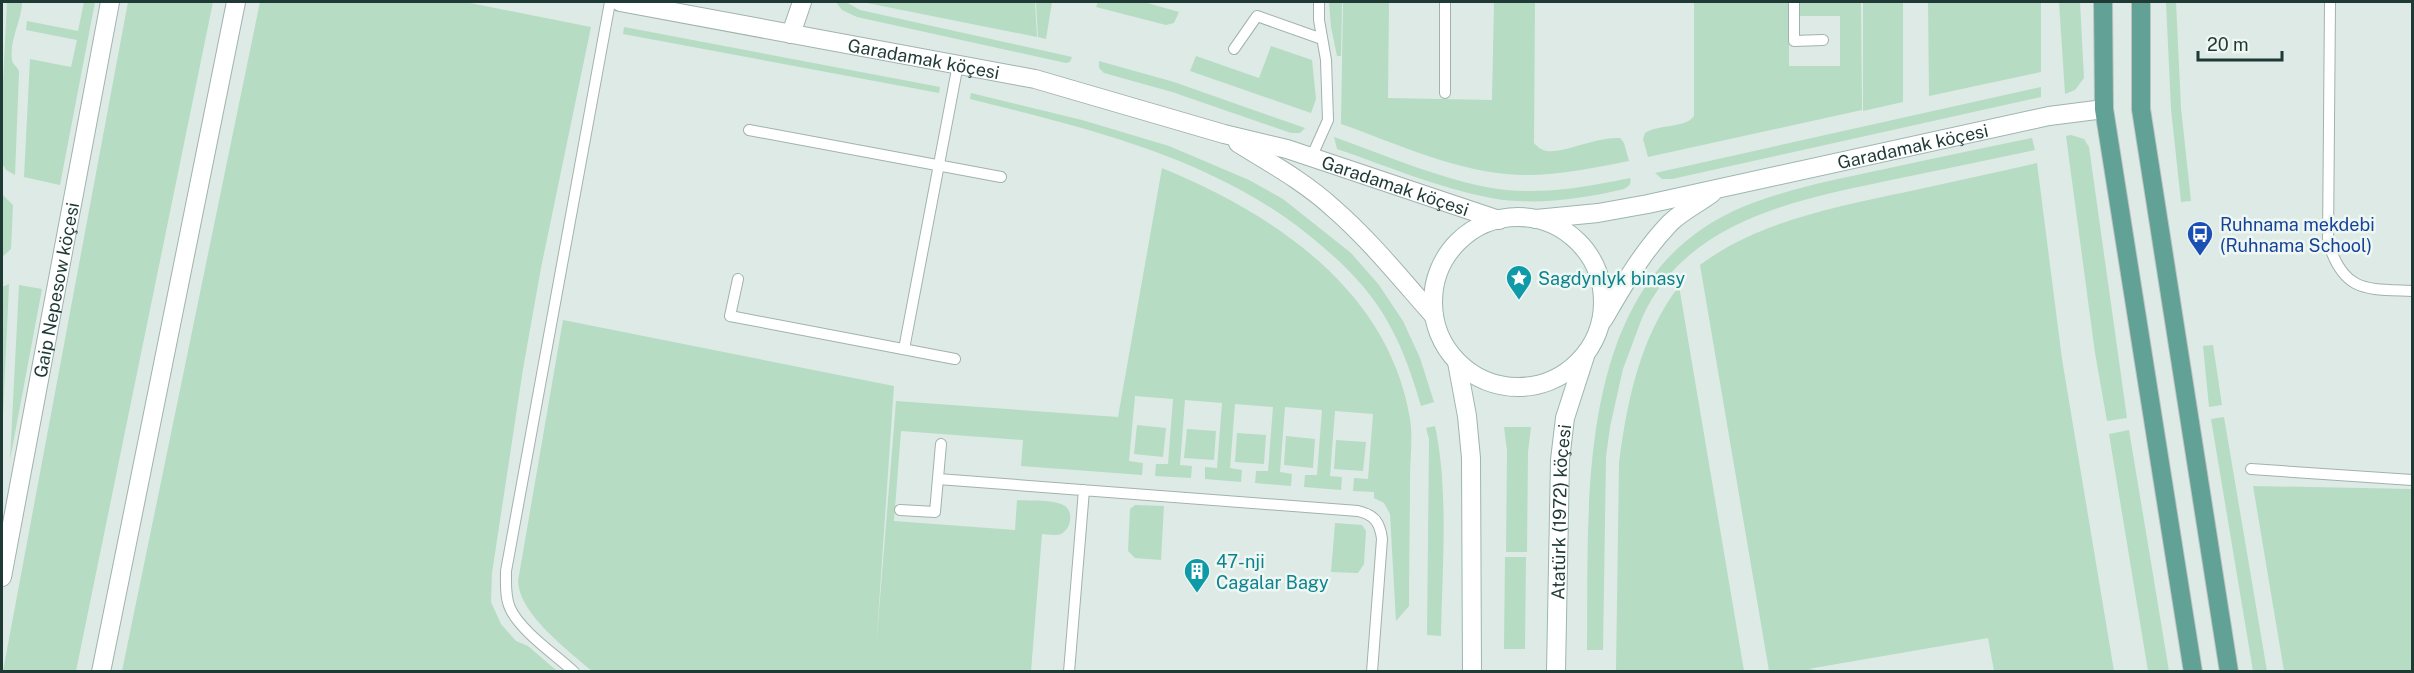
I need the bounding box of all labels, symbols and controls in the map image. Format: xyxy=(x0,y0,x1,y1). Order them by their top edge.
scale bar xyxy=(2198,24,2282,62)
street label: Garadamak köçesi xyxy=(846,34,1001,83)
text: 20 m xyxy=(2207,34,2249,55)
street label: Garadamak köçesi xyxy=(1835,119,1990,173)
street label: Garadamak köçesi xyxy=(1319,151,1472,220)
street label: Gaip Nepesow köçesi xyxy=(29,201,83,380)
place label: Ruhnama mekdebi (Ruhnama School) xyxy=(2220,214,2375,256)
bus stop icon: Ruhnama mekdebi (Ruhnama School) xyxy=(2185,219,2215,257)
place icon: Sagdynlyk binasy xyxy=(1504,263,1534,301)
place label: Sagdynlyk binasy xyxy=(1538,268,1685,289)
street label: Atatürk (1972) köçesi xyxy=(1547,423,1575,600)
place label: 47-nji Cagalar Bagy xyxy=(1216,551,1329,593)
building icon: 47-nji Cagalar Bagy xyxy=(1182,556,1212,594)

